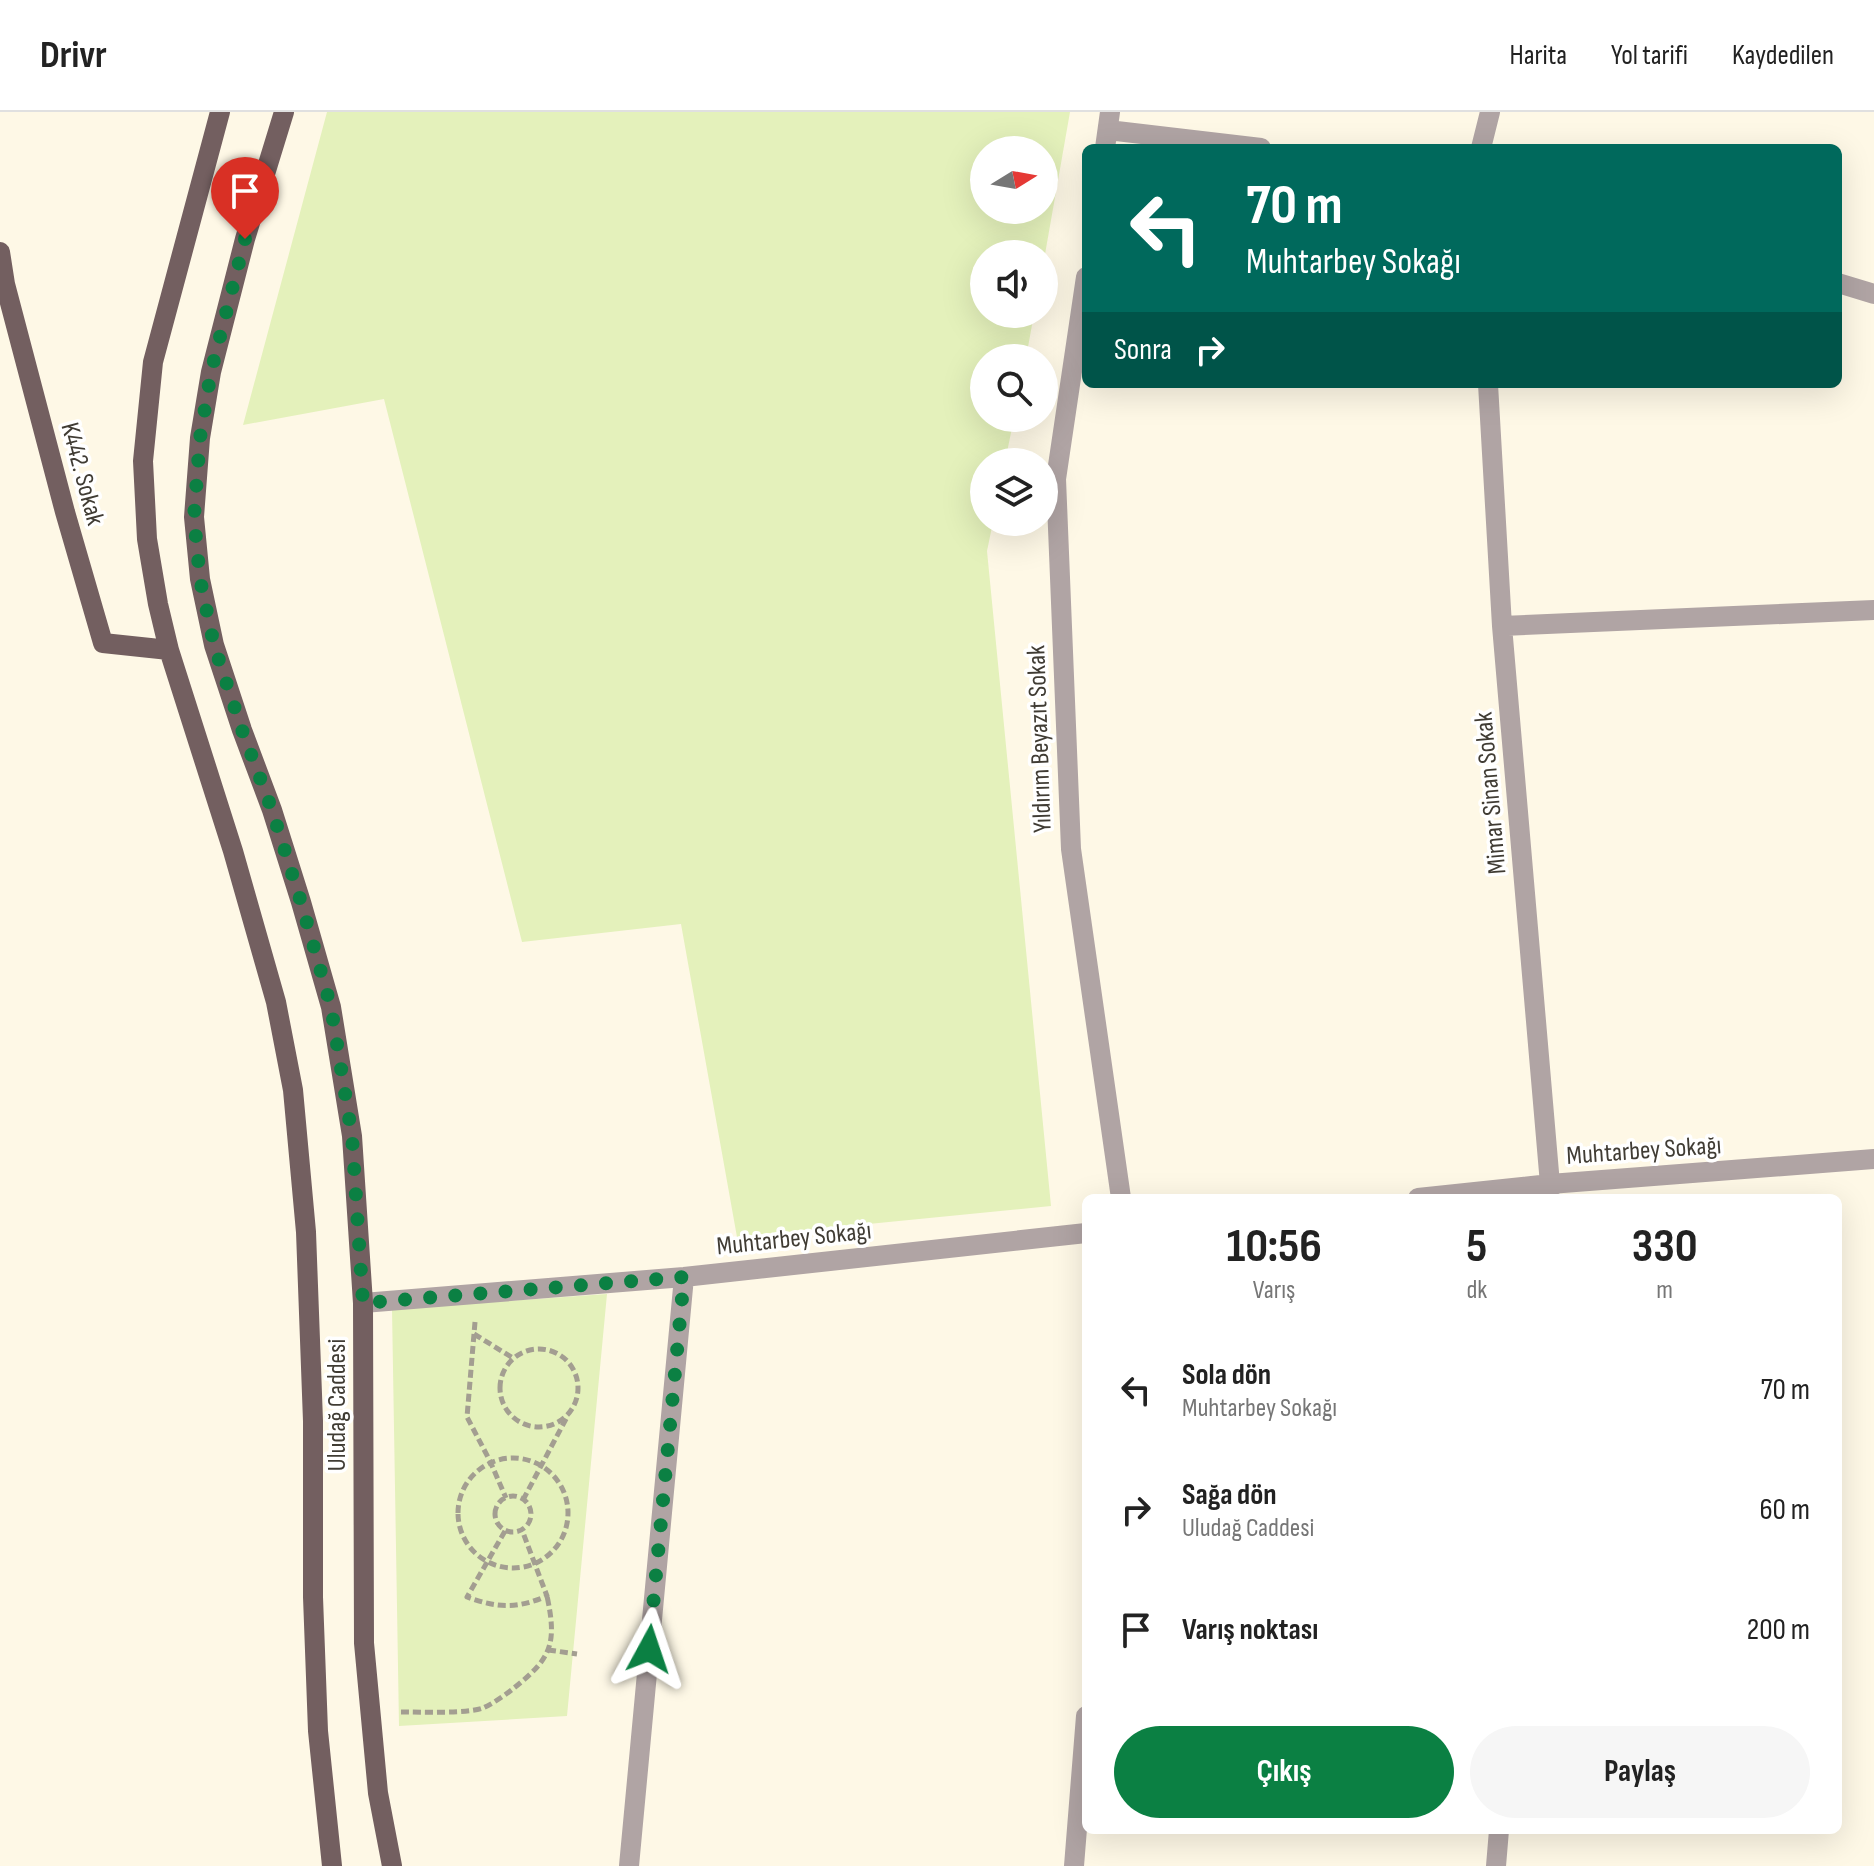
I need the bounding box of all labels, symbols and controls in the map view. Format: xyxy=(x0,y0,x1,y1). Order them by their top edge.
text: Drivr xyxy=(40,33,107,78)
text: Harita xyxy=(1510,39,1567,72)
text: Yol tarifi xyxy=(1611,39,1688,72)
text: Kaydedilen xyxy=(1732,39,1834,72)
north arrow xyxy=(970,136,1058,224)
map controls xyxy=(970,136,1058,536)
pin xyxy=(211,157,279,239)
icon: arrive xyxy=(223,169,267,213)
text: 70 m xyxy=(1246,173,1343,240)
icon: left xyxy=(1114,176,1218,280)
button: sound xyxy=(970,240,1058,328)
text: Muhtarbey Sokağı xyxy=(1246,241,1461,284)
icon: right xyxy=(1188,328,1232,372)
text: Sonra xyxy=(1114,332,1172,368)
button: search xyxy=(970,344,1058,432)
street label: K442. Sokak xyxy=(53,419,111,529)
button: layers xyxy=(970,448,1058,536)
street label: Yıldırım Beyazıt Sokak xyxy=(1021,645,1059,833)
street label: Mimar Sinan Sokak xyxy=(1468,711,1514,875)
street label: Muhtarbey Sokağı xyxy=(1566,1130,1722,1172)
street label: Muhtarbey Sokağı xyxy=(715,1215,873,1263)
text: 10:56 xyxy=(1226,1218,1322,1275)
text: 5 xyxy=(1466,1218,1487,1275)
text: 330 xyxy=(1632,1218,1698,1275)
text: Varış xyxy=(1253,1275,1295,1306)
text: dk xyxy=(1466,1275,1487,1306)
text: m xyxy=(1656,1275,1673,1306)
street label: Uludağ Caddesi xyxy=(322,1339,353,1471)
text: Sola dön xyxy=(1182,1357,1271,1393)
icon: left xyxy=(1114,1368,1158,1412)
text: 70 m xyxy=(1761,1372,1810,1408)
text: Muhtarbey Sokağı xyxy=(1182,1393,1337,1424)
text: Sağa dön xyxy=(1182,1477,1277,1513)
icon: right xyxy=(1114,1488,1158,1532)
text: 60 m xyxy=(1759,1492,1810,1528)
text: Uludağ Caddesi xyxy=(1182,1513,1314,1544)
position arrow xyxy=(607,1607,691,1691)
icon: arrive xyxy=(1114,1608,1158,1652)
text: Varış noktası xyxy=(1182,1612,1318,1648)
text: 200 m xyxy=(1747,1612,1810,1648)
button: Çıkış xyxy=(1114,1726,1454,1818)
button: Paylaş xyxy=(1470,1726,1810,1818)

